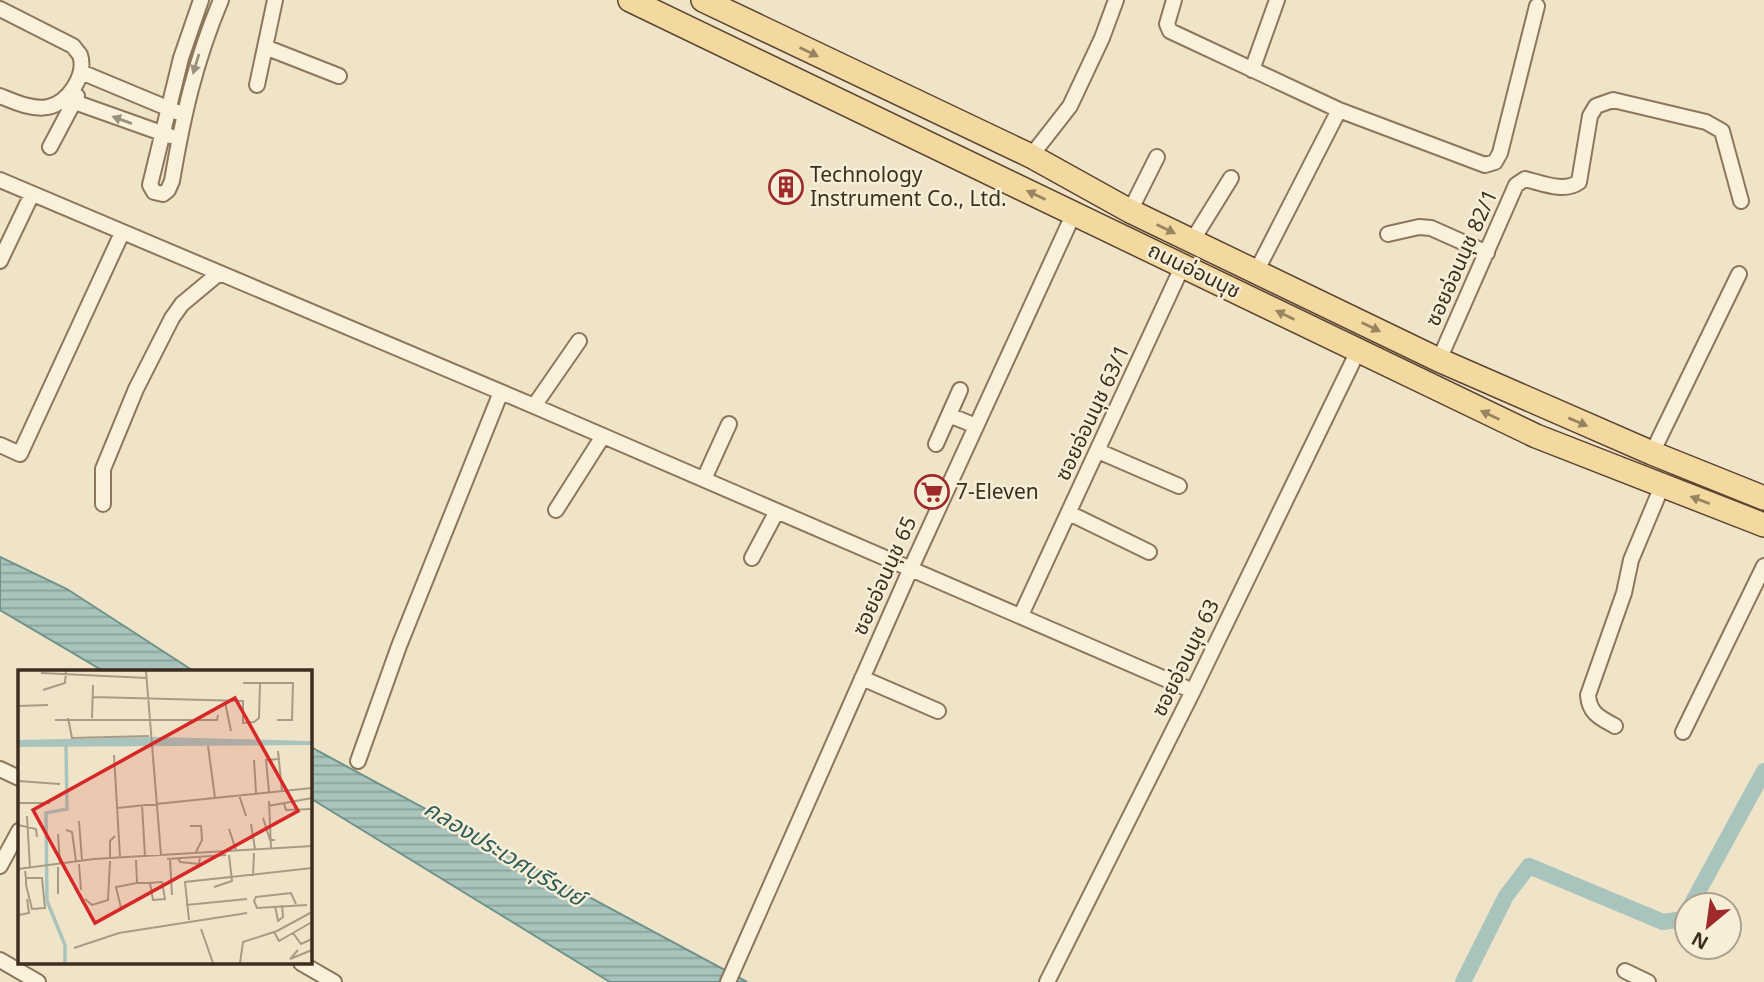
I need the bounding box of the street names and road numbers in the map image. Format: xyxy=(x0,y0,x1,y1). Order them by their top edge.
street label: ซอยอ่อนนุช 82/1 xyxy=(1418,185,1506,331)
street label: ถนนอ่อนนุช xyxy=(1142,235,1246,307)
street label: ซอยอ่อนนุช 63/1 xyxy=(1048,340,1138,486)
street label: ซอยอ่อนนุช 65 xyxy=(845,512,925,640)
street label: ซอยอ่อนนุช 63 xyxy=(1144,594,1228,722)

